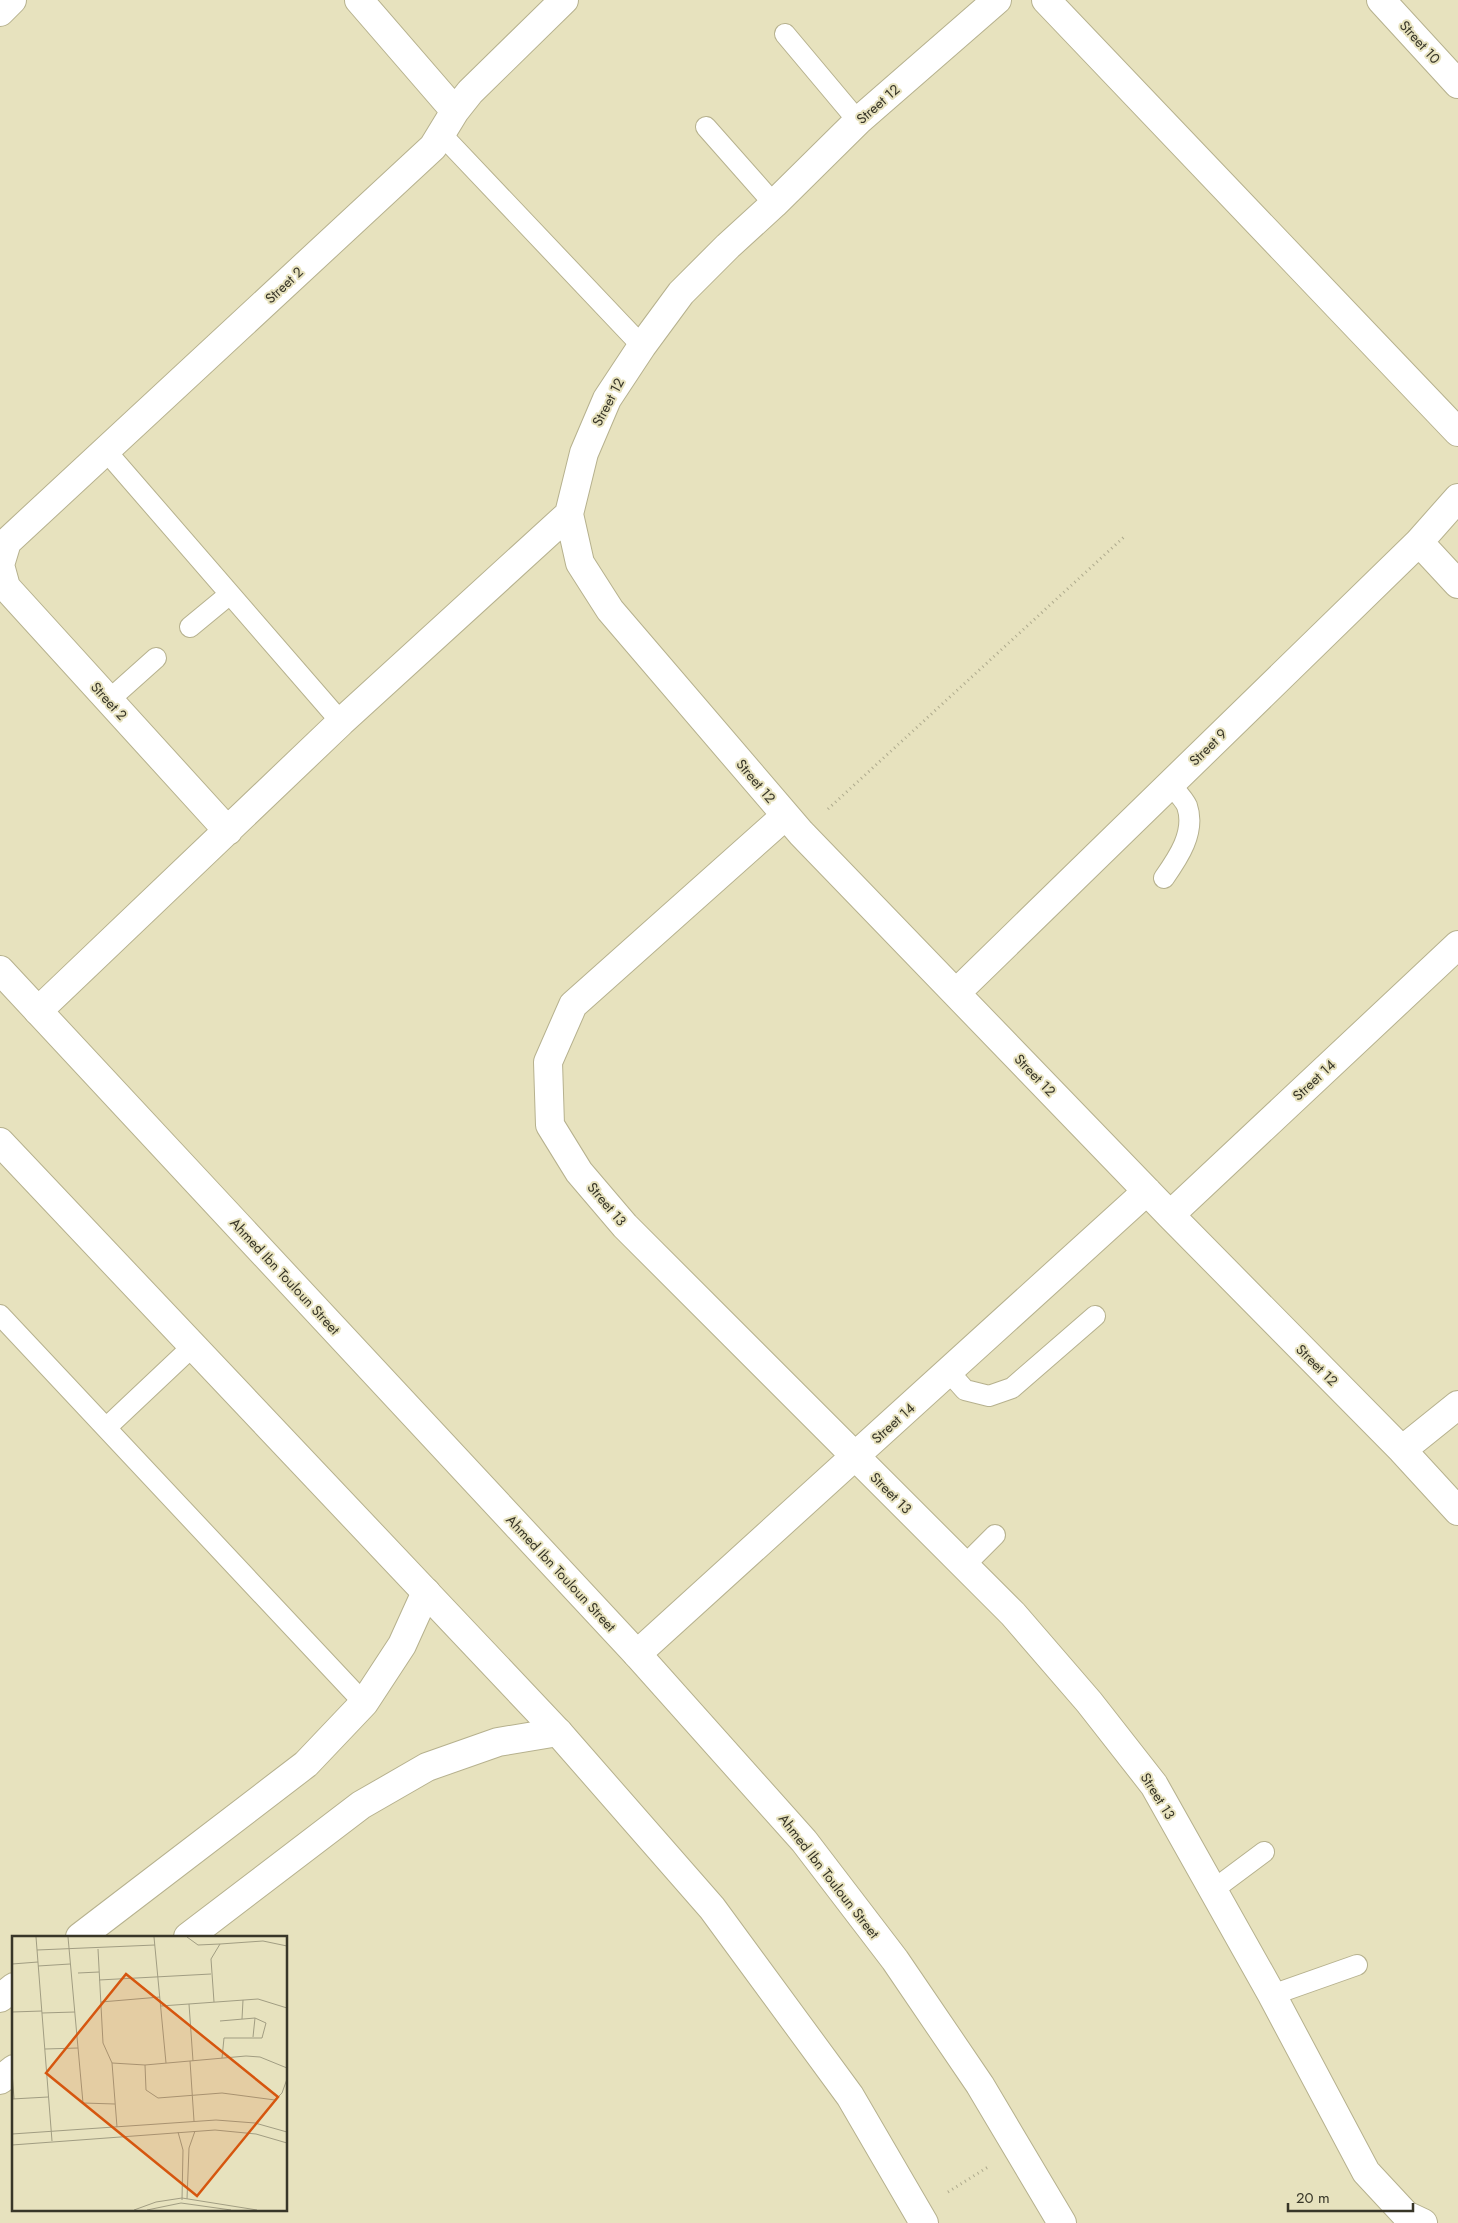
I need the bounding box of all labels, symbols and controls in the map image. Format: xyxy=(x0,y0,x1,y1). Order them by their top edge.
street label: Street 10 xyxy=(1395,16,1445,68)
street label: Street 12 xyxy=(852,79,904,129)
street label: Street 2 xyxy=(261,262,308,308)
street label: Street 12 xyxy=(587,374,629,430)
street label: Street 2 xyxy=(86,677,132,725)
street label: Street 9 xyxy=(1185,724,1231,770)
street label: Street 12 xyxy=(732,755,780,807)
street label: Street 12 xyxy=(1010,1049,1060,1101)
street label: Street 14 xyxy=(1288,1055,1340,1105)
street label: Street 13 xyxy=(583,1178,631,1230)
street label: Ahmed Ibn Touloun Street xyxy=(225,1213,345,1339)
street label: Street 12 xyxy=(1292,1340,1342,1390)
street label: Street 14 xyxy=(867,1398,919,1448)
street label: Street 13 xyxy=(866,1468,917,1519)
street label: Ahmed Ibn Touloun Street xyxy=(501,1510,621,1636)
street label: Street 13 xyxy=(1136,1769,1180,1823)
street label: Ahmed Ibn Touloun Street xyxy=(774,1810,884,1943)
inset map xyxy=(12,1936,288,2210)
scale bar xyxy=(1288,2180,1413,2212)
text: 20 m xyxy=(1296,2187,1330,2209)

